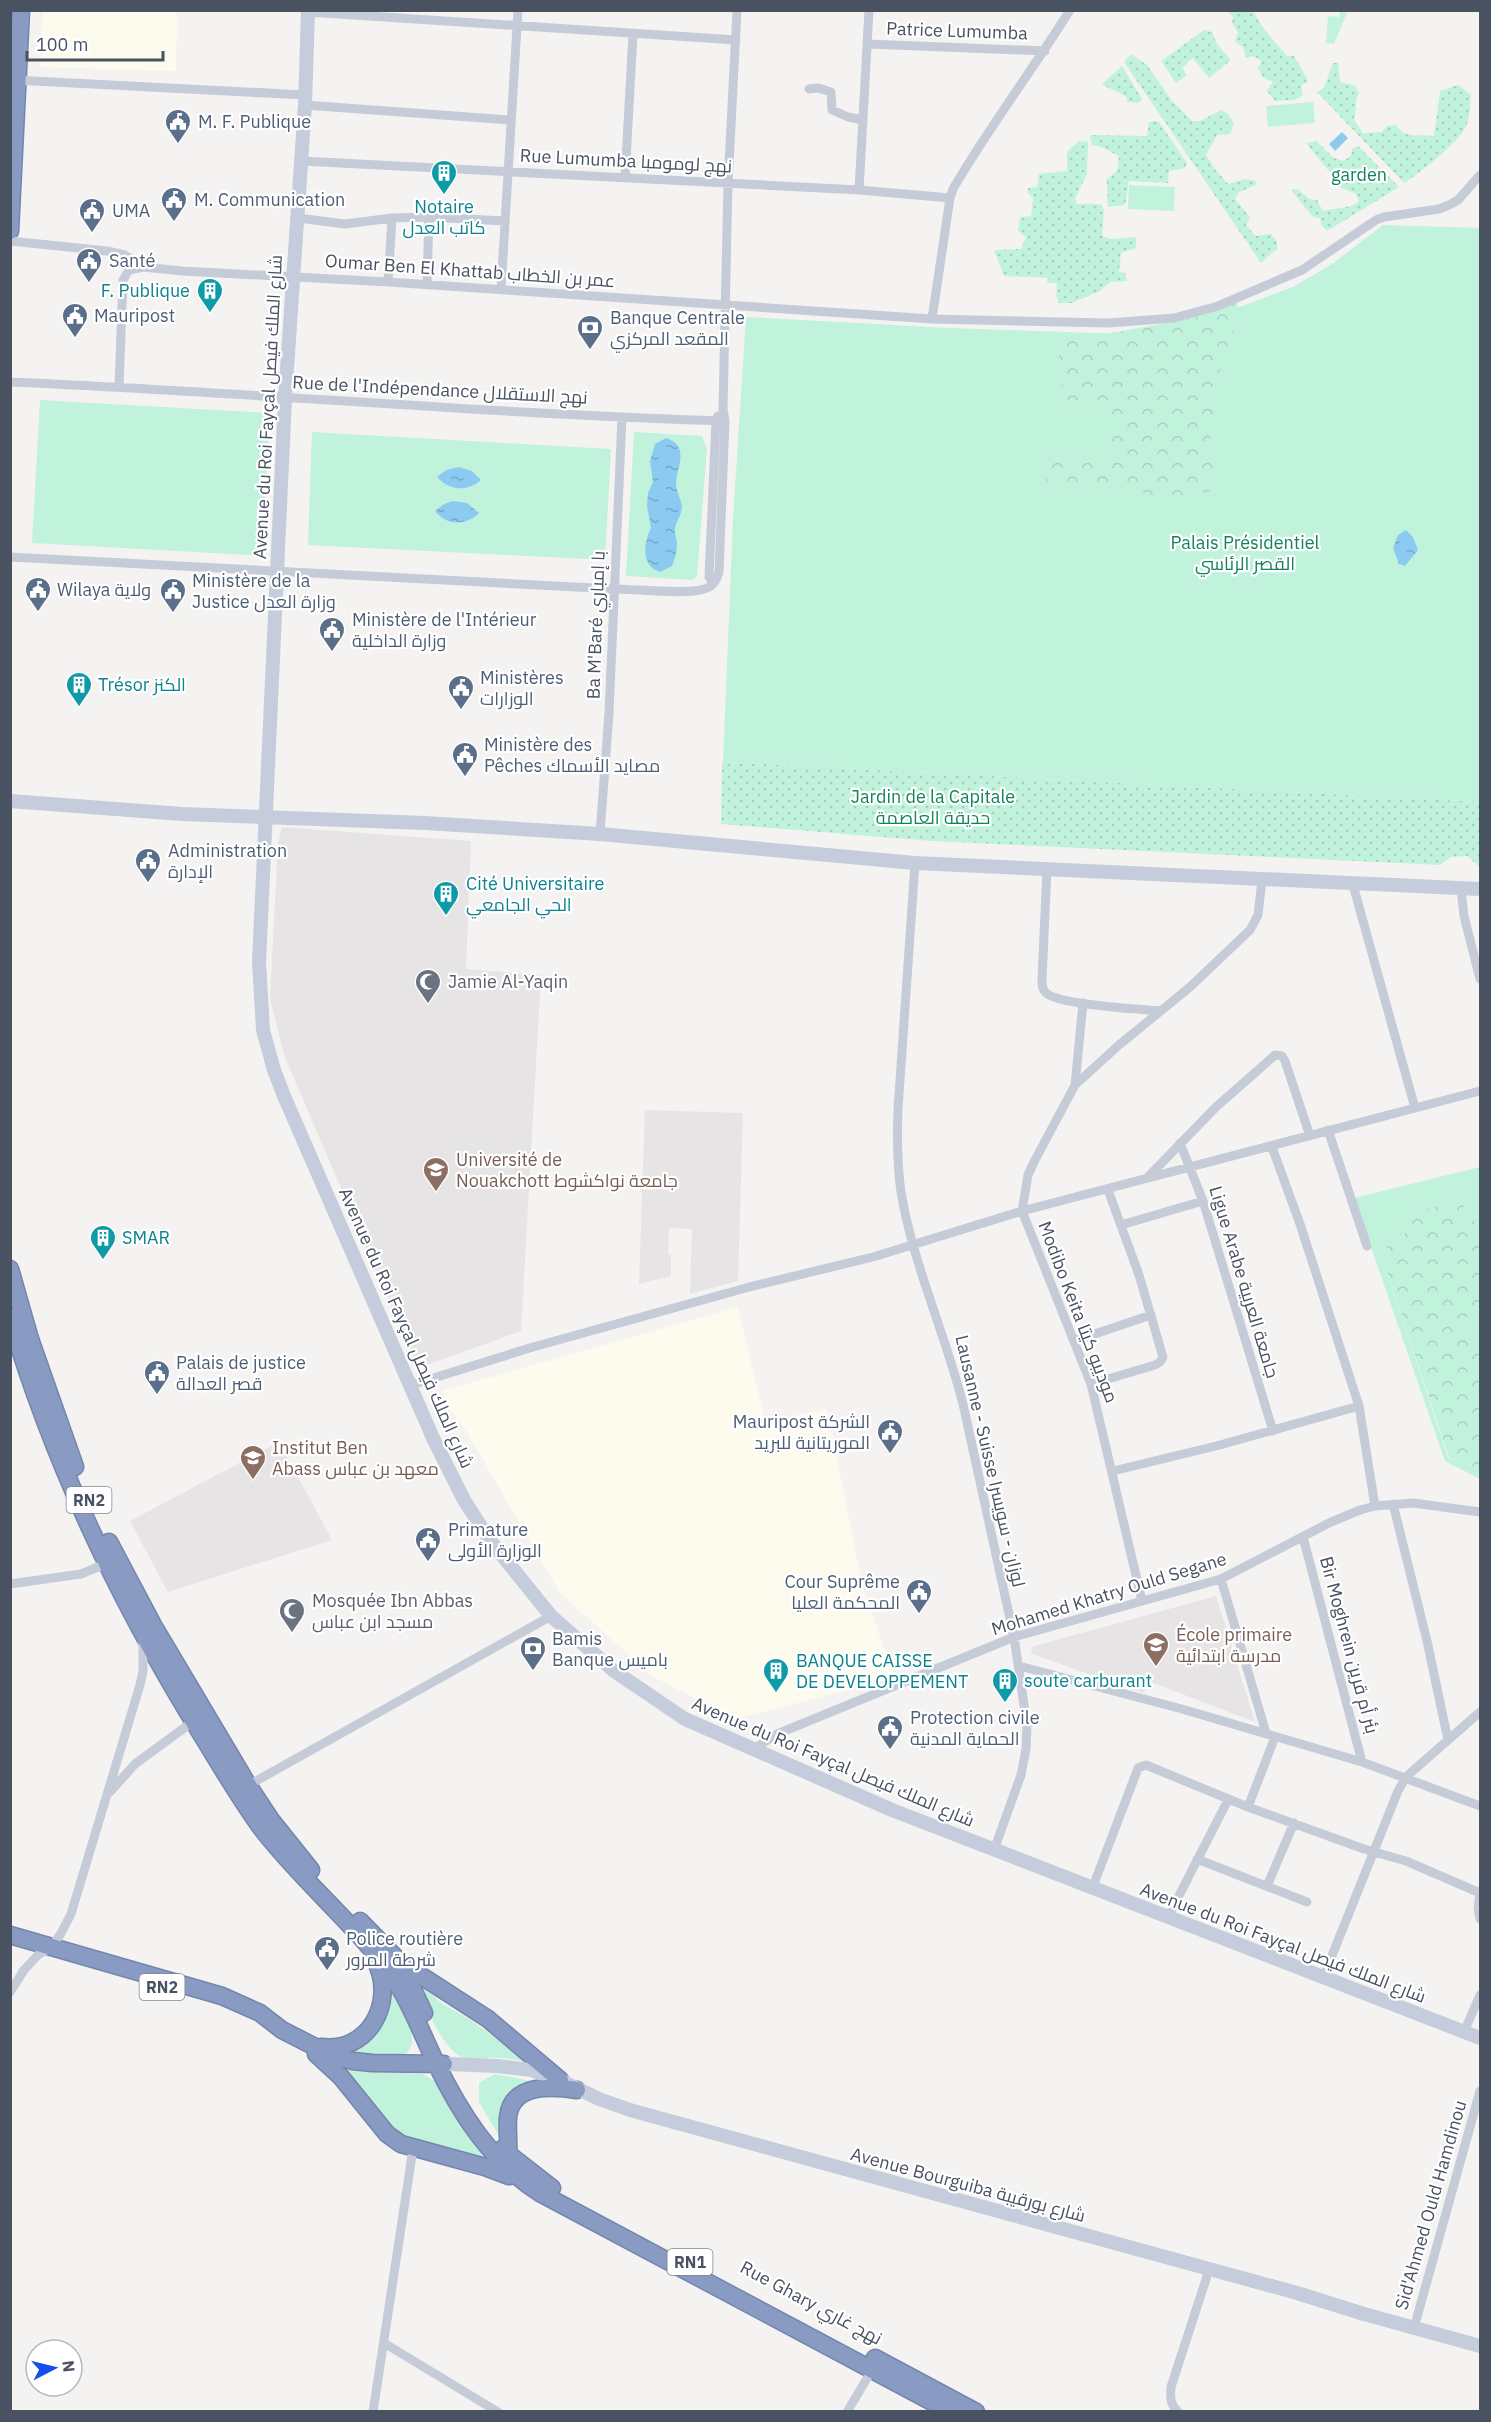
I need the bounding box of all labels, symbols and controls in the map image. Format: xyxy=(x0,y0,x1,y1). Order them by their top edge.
street label: Patrice Lumumba xyxy=(886,17,1029,44)
scale bar xyxy=(27,24,164,62)
text: 100 m xyxy=(36,33,88,56)
public building icon: M. F. Publique xyxy=(163,107,193,145)
place label: M. F. Publique xyxy=(198,110,311,133)
street label: Rue Lumumba نهج لومومبا xyxy=(519,143,733,179)
building icon: Notaire كاتب العدل xyxy=(429,158,459,196)
park label: garden xyxy=(1331,163,1387,186)
public building icon: M. Communication xyxy=(159,185,189,223)
place label: M. Communication xyxy=(194,188,345,211)
place label: Notaire كاتب العدل xyxy=(402,195,486,239)
public building icon: UMA xyxy=(77,196,107,234)
place label: UMA xyxy=(112,199,151,222)
public building icon: Santé xyxy=(74,246,104,284)
place label: Santé xyxy=(109,249,156,272)
street label: Oumar Ben El Khattab عمر بن الخطاب xyxy=(324,249,616,292)
street label: Avenue du Roi Fayçal شارع الملك فيصل xyxy=(248,254,288,560)
building icon: F. Publique xyxy=(195,276,225,314)
place label: F. Publique xyxy=(101,279,190,302)
public building icon: Mauripost xyxy=(60,301,90,339)
place label: Mauripost xyxy=(94,304,175,327)
place label: Banque Centrale المقعد المركزي xyxy=(610,306,745,353)
bank icon: Banque Centrale المقعد المركزي xyxy=(575,313,605,351)
street label: Rue de l'Indépendance نهج الاستقلال xyxy=(292,370,588,410)
park label: Palais Présidentiel القصر الرئاسي xyxy=(1171,531,1320,577)
street label: Ba M'Baré با إمباري xyxy=(581,550,613,700)
place label: Ministère de la Justice وزارة العدل xyxy=(192,569,336,613)
public building icon: Wilaya ولاية xyxy=(23,575,53,613)
public building icon: Ministère de la Justice وزارة العدل xyxy=(158,576,188,614)
place label: Wilaya ولاية xyxy=(57,578,151,601)
place label: Ministère de l'Intérieur وزارة الداخلية xyxy=(352,608,537,652)
public building icon: Ministère de l'Intérieur وزارة الداخلية xyxy=(317,615,347,653)
place label: Ministères الوزارات xyxy=(480,666,564,710)
building icon: Trésor الكنز xyxy=(64,670,94,708)
place label: Trésor الكنز xyxy=(98,673,186,696)
public building icon: Ministères الوزارات xyxy=(446,673,476,711)
place label: Ministère des Pêches مصايد الأسماك xyxy=(484,733,660,777)
public building icon: Ministère des Pêches مصايد الأسماك xyxy=(450,740,480,778)
park label: Jardin de la Capitale حديقة العاصمة xyxy=(851,785,1015,829)
place label: Administration الإدارة xyxy=(168,839,287,883)
public building icon: Administration الإدارة xyxy=(133,846,163,884)
place label: Cité Universitaire الحي الجامعي xyxy=(466,872,604,919)
building icon: Cité Universitaire الحي الجامعي xyxy=(431,879,461,917)
mosque icon: Jamie Al-Yaqin xyxy=(413,967,443,1005)
place label: Jamie Al-Yaqin xyxy=(448,970,568,993)
place label: Université de Nouakchott جامعة نواكشوط xyxy=(456,1148,678,1192)
school or university icon: Université de Nouakchott جامعة نواكشوط xyxy=(421,1155,451,1193)
street label: Ligue Arabe جامعة العربية xyxy=(1204,1183,1285,1381)
street label: Avenue du Roi Fayçal شارع الملك فيصل xyxy=(333,1184,479,1472)
street label: Modibo Keita موديبو كيتا xyxy=(1033,1218,1124,1406)
building icon: SMAR xyxy=(88,1223,118,1261)
place label: SMAR xyxy=(122,1226,170,1249)
street label: Lausanne - Suisse لوزان - سويسرا xyxy=(950,1333,1031,1589)
place label: Palais de justice قصر العدالة xyxy=(176,1351,306,1395)
public building icon: Palais de justice قصر العدالة xyxy=(142,1358,172,1396)
place label: Mauripost الشركة الموريتانية للبريد xyxy=(733,1410,870,1454)
public building icon: Mauripost الشركة الموريتانية للبريد xyxy=(875,1417,905,1455)
place label: Institut Ben Abass معهد بن عباس xyxy=(272,1436,439,1480)
school or university icon: Institut Ben Abass معهد بن عباس xyxy=(238,1443,268,1481)
road number: RN2 xyxy=(66,1487,112,1513)
place label: Primature الوزارة الأولى xyxy=(448,1518,542,1562)
public building icon: Primature الوزارة الأولى xyxy=(413,1525,443,1563)
street label: Mohamed Khatry Ould Segane xyxy=(989,1547,1229,1640)
street label: Bir Moghrein بئر أم قرين xyxy=(1314,1554,1384,1736)
place label: Cour Suprême المحكمة العليا xyxy=(785,1570,900,1614)
public building icon: Cour Suprême المحكمة العليا xyxy=(904,1577,934,1615)
place label: Mosquée Ibn Abbas مسجد ابن عباس xyxy=(312,1589,473,1633)
mosque icon: Mosquée Ibn Abbas مسجد ابن عباس xyxy=(277,1596,307,1634)
place label: École primaire مدرسة ابتدائية xyxy=(1176,1623,1292,1667)
place label: Bamis Banque باميس xyxy=(552,1627,668,1671)
school or university icon: École primaire مدرسة ابتدائية xyxy=(1141,1630,1171,1668)
bank icon: Bamis Banque باميس xyxy=(518,1634,548,1672)
place label: BANQUE CAISSE DE DEVELOPPEMENT xyxy=(796,1649,968,1693)
building icon: BANQUE CAISSE DE DEVELOPPEMENT xyxy=(761,1656,791,1694)
building icon: soute carburant xyxy=(990,1666,1020,1704)
place label: soute carburant xyxy=(1024,1669,1152,1692)
street label: Avenue du Roi Fayçal شارع الملك فيصل xyxy=(688,1691,978,1833)
place label: Protection civile الحماية المدنية xyxy=(910,1706,1040,1750)
public building icon: Protection civile الحماية المدنية xyxy=(875,1713,905,1751)
street label: Avenue du Roi Fayçal شارع الملك فيصل xyxy=(1137,1877,1429,2009)
place label: Police routière شرطة المرور xyxy=(345,1927,463,1971)
public building icon: Police routière شرطة المرور xyxy=(312,1934,342,1972)
road number: RN2 xyxy=(140,1974,184,2000)
street label: Sid'Ahmed Ould Hamdinou xyxy=(1390,2097,1471,2312)
street label: Avenue Bourguiba شارع بورقيبة xyxy=(848,2142,1088,2228)
road number: RN1 xyxy=(668,2249,712,2275)
street label: Rue Ghary نهج غاري xyxy=(735,2255,886,2352)
north arrow xyxy=(24,2338,84,2398)
text: N xyxy=(58,2359,80,2373)

